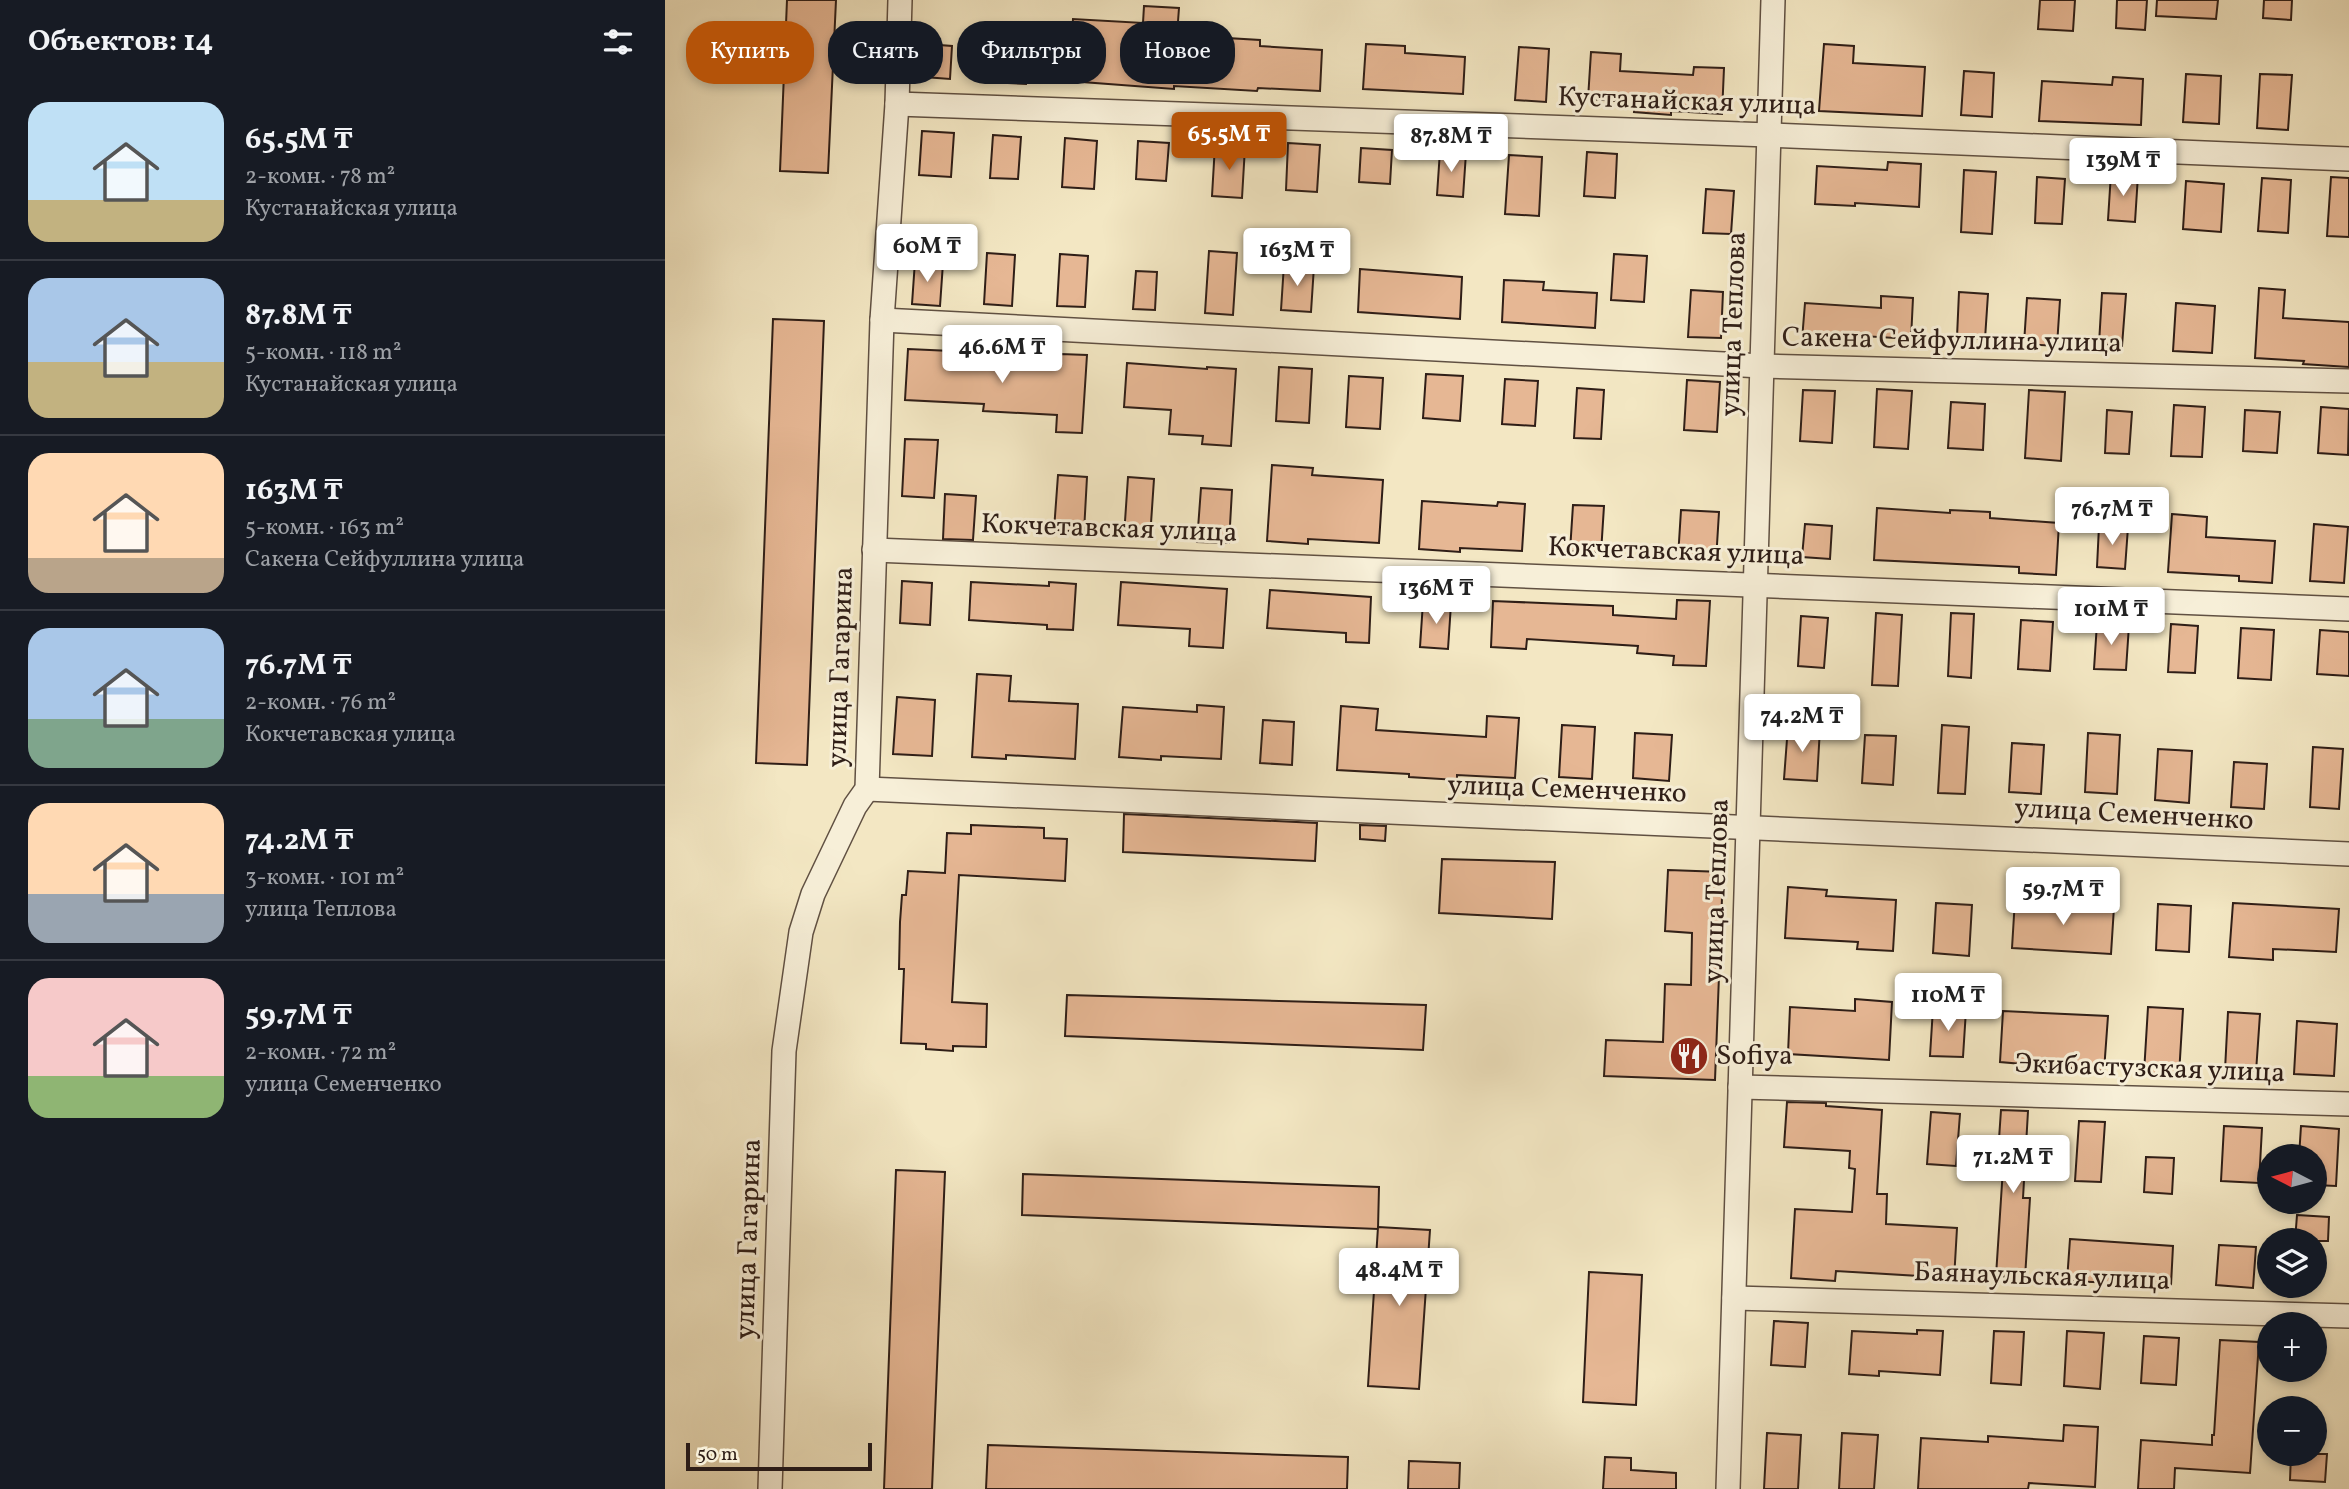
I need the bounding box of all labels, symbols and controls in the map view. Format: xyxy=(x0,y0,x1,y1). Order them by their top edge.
text: Объектов: 14 xyxy=(28,21,213,63)
chip: Купить xyxy=(686,21,814,84)
chip: Снять xyxy=(828,21,943,84)
chip: Фильтры xyxy=(957,21,1106,84)
chip: Новое xyxy=(1120,21,1235,84)
icon: filters xyxy=(599,23,637,61)
street label: Кустанайская улица xyxy=(1557,78,1817,126)
pin: 65.5M ₸ xyxy=(1164,113,1294,172)
pin: 87.8M ₸ xyxy=(1386,114,1516,174)
text: 65.5M ₸ xyxy=(245,119,353,161)
text: 65.5M ₸ xyxy=(1188,119,1270,151)
text: 87.8M ₸ xyxy=(1410,121,1492,153)
icon: home xyxy=(84,130,168,214)
pin: 139M ₸ xyxy=(2066,138,2180,198)
text: 139M ₸ xyxy=(2085,145,2161,177)
text: 2-комн. · 78 m² xyxy=(245,161,395,193)
text: Кустанайская улица xyxy=(245,193,458,225)
pin: 60M ₸ xyxy=(878,224,976,284)
pin: 163M ₸ xyxy=(1240,229,1354,288)
text: 60M ₸ xyxy=(893,231,961,263)
street label: улица Теплова xyxy=(1711,231,1757,417)
text: 163M ₸ xyxy=(1259,235,1335,267)
text: 87.8M ₸ xyxy=(245,295,352,337)
icon: home xyxy=(84,306,168,390)
street label: Сакена Сейфуллина улица xyxy=(1782,319,2122,363)
pin: 46.6M ₸ xyxy=(937,326,1067,385)
text: 46.6M ₸ xyxy=(958,332,1046,364)
text: 5-комн. · 118 m² xyxy=(245,337,401,369)
text: Кустанайская улица xyxy=(245,369,458,401)
text: 163M ₸ xyxy=(245,470,343,512)
icon: home xyxy=(84,481,168,565)
pin: 76.7M ₸ xyxy=(2047,488,2177,547)
text: 76.7M ₸ xyxy=(2071,494,2153,526)
street label: Кокчетавская улица xyxy=(980,505,1238,553)
text: 5-комн. · 163 m² xyxy=(245,512,404,544)
street label: Кокчетавская улица xyxy=(1547,528,1805,576)
text: Сакена Сейфуллина улица xyxy=(245,544,524,576)
street label: улица Гагарина xyxy=(818,566,864,768)
pin: 136M ₸ xyxy=(1379,566,1493,626)
text: 136M ₸ xyxy=(1398,573,1474,605)
pin: 101M ₸ xyxy=(2054,588,2168,647)
text: 101M ₸ xyxy=(2074,594,2148,626)
text: 76.7M ₸ xyxy=(245,645,352,687)
icon: home xyxy=(84,656,168,740)
text: 2-комн. · 76 m² xyxy=(245,687,396,719)
pin: 74.2M ₸ xyxy=(1737,694,1867,754)
text: 74.2M ₸ xyxy=(1760,701,1844,733)
text: Кокчетавская улица xyxy=(245,719,456,751)
street label: улица Семенченко xyxy=(1447,766,1687,814)
street label: улица Семенченко xyxy=(2013,789,2255,841)
street label: улица Теплова xyxy=(1694,798,1740,984)
text: 74.2M ₸ xyxy=(245,820,354,862)
icon: home xyxy=(84,831,168,915)
text: 3-комн. · 101 m² xyxy=(245,862,404,894)
pin: 59.7M ₸ xyxy=(1998,867,2128,927)
text: 59.7M ₸ xyxy=(2022,874,2104,906)
text: улица Теплова xyxy=(245,894,397,926)
pin: 110M ₸ xyxy=(1891,974,2005,1033)
text: 110M ₸ xyxy=(1911,980,1985,1012)
text: 59.7M ₸ xyxy=(245,995,352,1037)
icon: home xyxy=(84,1006,168,1090)
restaurant icon: Sofiya xyxy=(1668,1035,1710,1077)
text: 2-комн. · 72 m² xyxy=(245,1037,396,1069)
place label: Sofiya xyxy=(1716,1037,1793,1076)
street label: Экибастузская улица xyxy=(2014,1045,2286,1093)
text: улица Семенченко xyxy=(245,1069,442,1101)
pin: 71.2M ₸ xyxy=(1948,1136,2078,1195)
street label: улица Гагарина xyxy=(726,1138,772,1340)
text: 71.2M ₸ xyxy=(1973,1142,2053,1174)
north arrow xyxy=(2257,1144,2327,1214)
map controls xyxy=(2257,1144,2327,1466)
button: layers xyxy=(2257,1228,2327,1298)
pin: 48.4M ₸ xyxy=(1334,1248,1464,1308)
street label: Баянаульская улица xyxy=(1913,1253,2171,1301)
text: 48.4M ₸ xyxy=(1355,1255,1443,1287)
button: + xyxy=(2257,1312,2327,1382)
button: − xyxy=(2257,1396,2327,1466)
scale bar xyxy=(686,1440,871,1472)
text: 50 m xyxy=(697,1442,738,1468)

